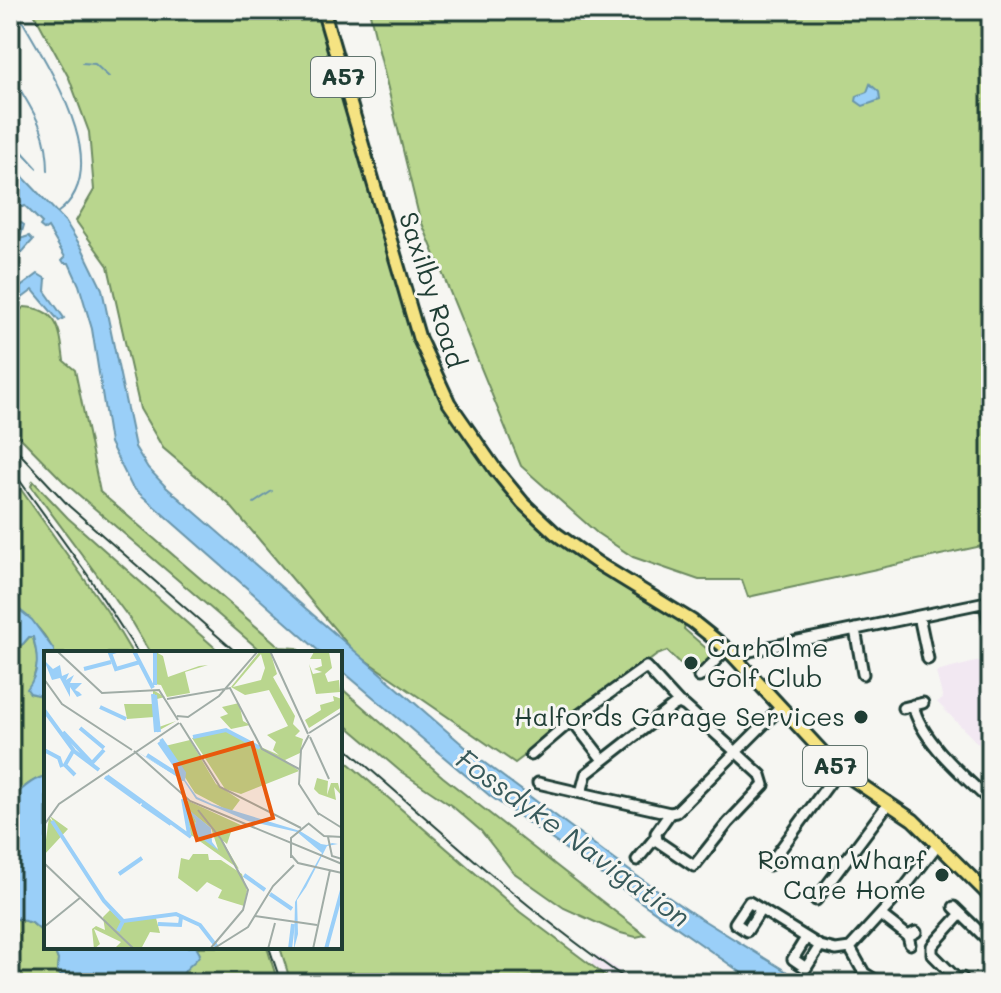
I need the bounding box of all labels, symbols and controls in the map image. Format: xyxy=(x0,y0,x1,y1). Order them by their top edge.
road number: A57 xyxy=(311,57,375,97)
street label: Saxilby Road xyxy=(392,208,474,372)
place label: Carholme Golf Club xyxy=(707,630,828,694)
inset map xyxy=(44,651,342,949)
marker: Carholme Golf Club xyxy=(682,654,700,672)
place label: Halfords Garage Services xyxy=(514,699,845,733)
marker: Halfords Garage Services xyxy=(852,708,870,726)
water label: Fossdyke Navigation xyxy=(449,740,698,934)
road number: A57 xyxy=(803,746,867,786)
place label: Roman Wharf Care Home xyxy=(757,842,927,906)
marker: Roman Wharf Care Home xyxy=(933,866,951,884)

